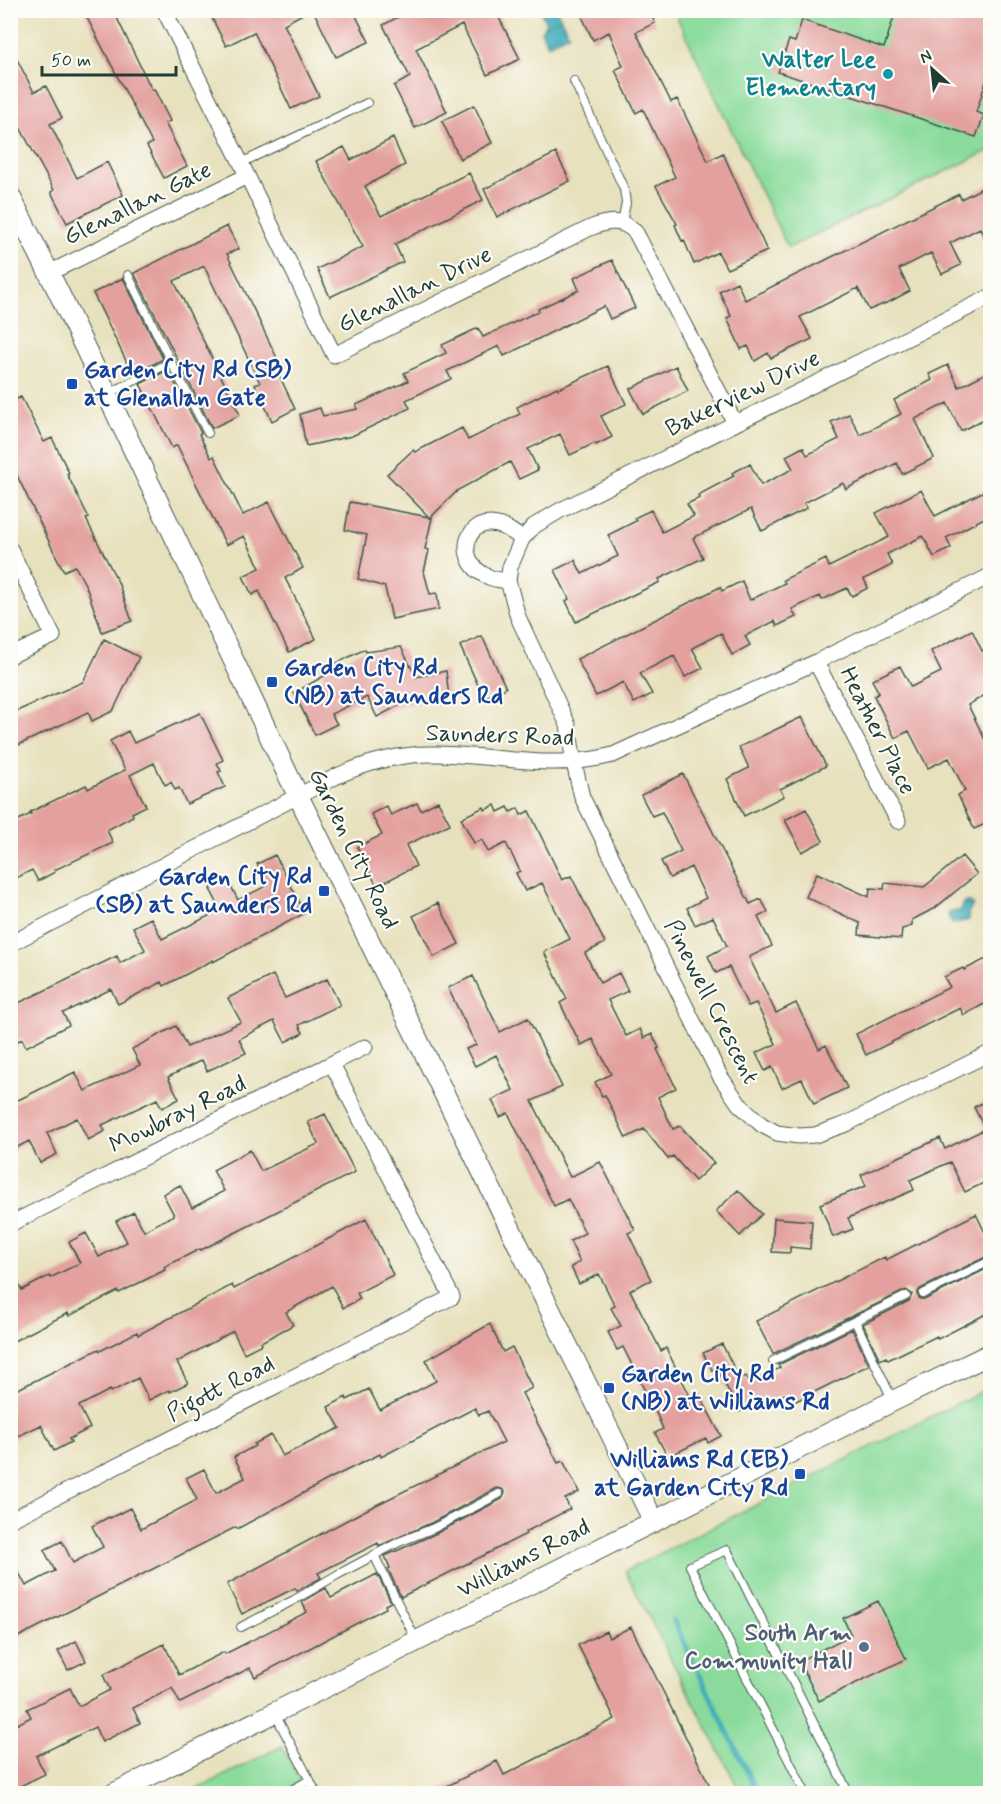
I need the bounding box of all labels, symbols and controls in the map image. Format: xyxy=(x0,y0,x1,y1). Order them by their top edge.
scale bar xyxy=(42,39,176,77)
north arrow xyxy=(902,39,962,99)
place label: Walter Lee Elementary xyxy=(745,45,876,104)
text: N xyxy=(916,45,935,69)
text: 50 m xyxy=(51,49,91,73)
marker: Walter Lee Elementary xyxy=(881,67,895,81)
street label: Glenallan Gate xyxy=(59,155,217,253)
street label: Glenallan Drive xyxy=(333,239,497,341)
street label: Bakerview Drive xyxy=(660,343,826,445)
place label: Garden City Rd (SB) at Glenallan Gate xyxy=(84,355,291,414)
marker: Garden City Rd (SB) at Glenallan Gate xyxy=(65,377,79,391)
place label: Garden City Rd (NB) at Saunders Rd xyxy=(284,653,503,712)
street label: Heather Place xyxy=(832,662,922,800)
marker: Garden City Rd (NB) at Saunders Rd xyxy=(265,675,279,689)
street label: Saunders Road xyxy=(425,718,575,754)
street label: Garden City Road xyxy=(301,763,405,935)
place label: Garden City Rd (SB) at Saunders Rd xyxy=(96,862,312,921)
marker: Garden City Rd (SB) at Saunders Rd xyxy=(317,884,331,898)
street label: Pinewell Crescent xyxy=(656,915,766,1089)
street label: Mowbray Road xyxy=(104,1068,252,1162)
street label: Pigott Road xyxy=(162,1349,282,1432)
place label: Garden City Rd (NB) at Williams Rd xyxy=(621,1359,829,1418)
marker: Garden City Rd (NB) at Williams Rd xyxy=(602,1381,616,1395)
place label: Williams Rd (EB) at Garden City Rd xyxy=(594,1445,788,1504)
marker: Williams Rd (EB) at Garden City Rd xyxy=(793,1467,807,1481)
street label: Williams Road xyxy=(452,1512,596,1606)
place label: South Arm Community Hall xyxy=(685,1618,852,1677)
marker: South Arm Community Hall xyxy=(857,1640,871,1654)

